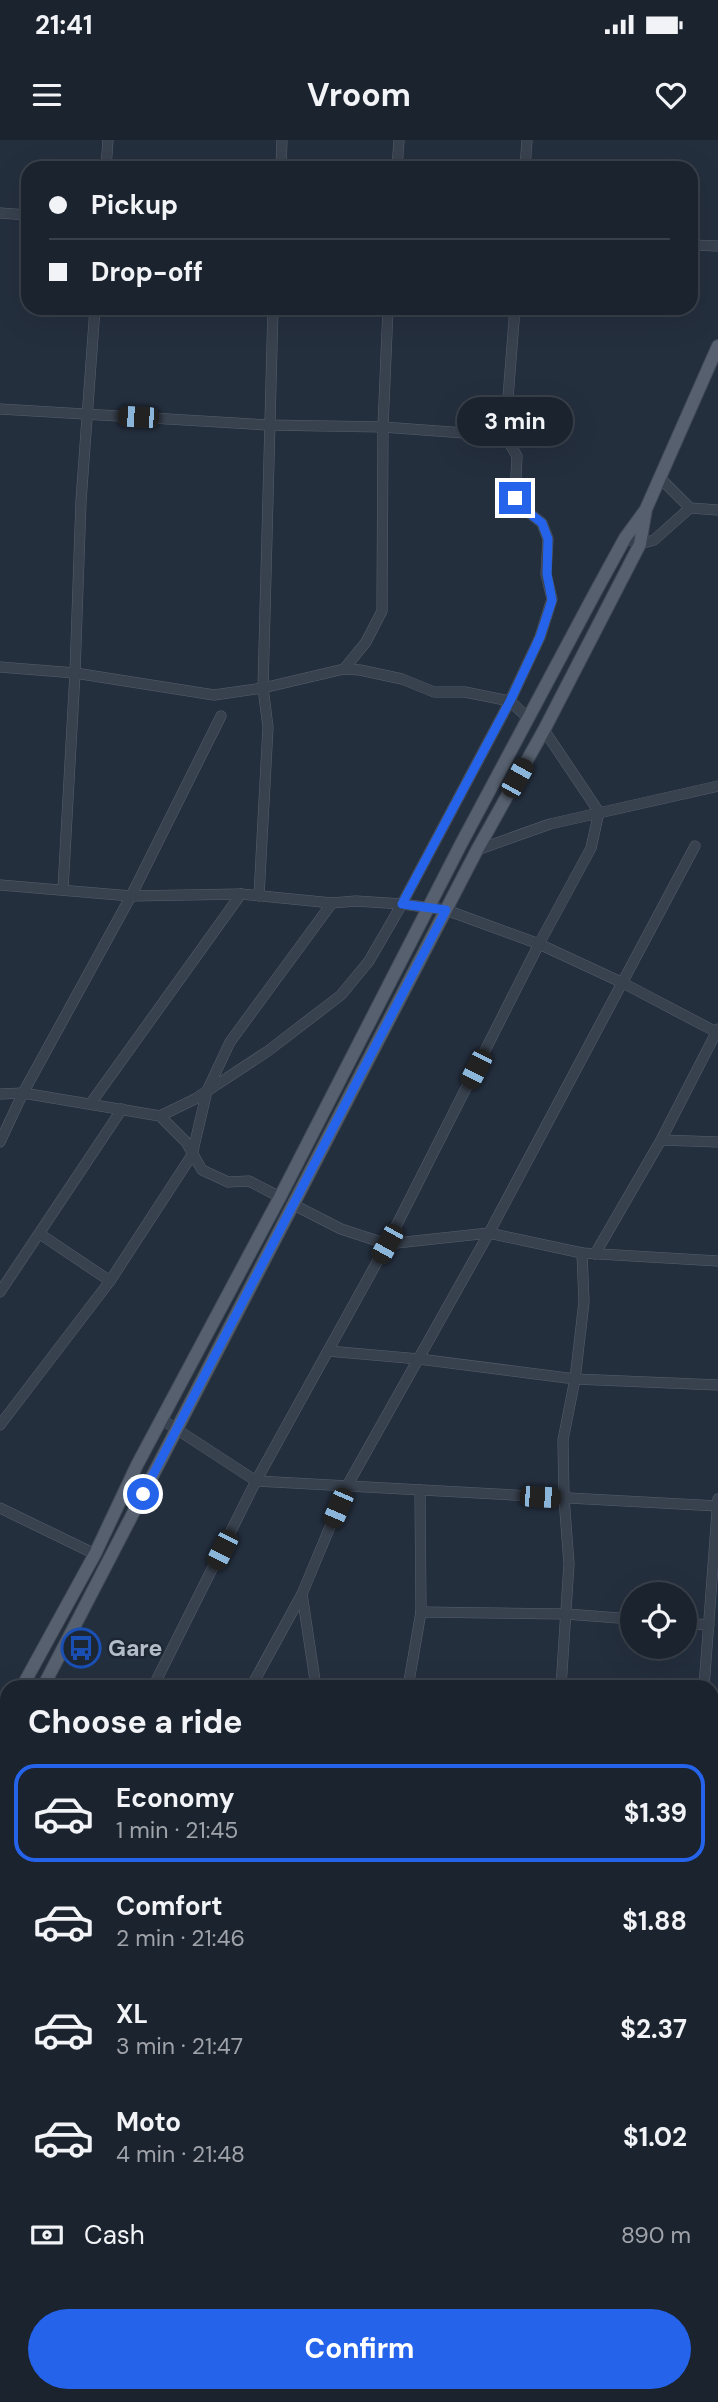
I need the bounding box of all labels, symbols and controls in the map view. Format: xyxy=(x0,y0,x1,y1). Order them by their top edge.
text: 21:41 xyxy=(35,8,92,42)
text: Vroom xyxy=(307,74,411,116)
icon: menu xyxy=(28,76,66,114)
icon: heart xyxy=(652,76,690,114)
text: Pickup xyxy=(91,188,178,222)
text: Drop-off xyxy=(91,255,203,289)
callout: 3 min xyxy=(457,396,573,446)
car xyxy=(117,405,160,429)
text: 3 min xyxy=(484,406,546,436)
route end xyxy=(499,482,531,514)
car xyxy=(498,755,537,801)
car xyxy=(458,1046,495,1092)
car xyxy=(368,1221,407,1267)
route start xyxy=(127,1478,159,1510)
car xyxy=(321,1485,356,1531)
car xyxy=(519,1485,562,1509)
car xyxy=(204,1527,241,1573)
map controls xyxy=(620,1582,697,1659)
button: locate xyxy=(620,1582,697,1659)
bus stop icon: Gare xyxy=(60,1627,102,1669)
place label: Gare xyxy=(108,1633,162,1663)
text: Choose a ride xyxy=(28,1701,243,1743)
text: Economy xyxy=(116,1781,234,1815)
icon: car xyxy=(32,1782,95,1845)
text: $1.39 xyxy=(624,1796,687,1830)
text: 1 min · 21:45 xyxy=(116,1815,238,1845)
text: Comfort xyxy=(116,1889,222,1923)
icon: car xyxy=(32,1890,95,1953)
text: $1.88 xyxy=(622,1904,687,1938)
text: 2 min · 21:46 xyxy=(116,1923,245,1953)
text: XL xyxy=(116,1997,148,2031)
icon: car xyxy=(32,1998,95,2061)
text: $2.37 xyxy=(620,2012,687,2046)
text: 3 min · 21:47 xyxy=(116,2031,243,2061)
text: Moto xyxy=(116,2105,181,2139)
icon: car xyxy=(32,2106,95,2169)
text: $1.02 xyxy=(623,2120,687,2154)
text: 4 min · 21:48 xyxy=(116,2139,245,2169)
icon: cash xyxy=(28,2216,66,2254)
text: Cash xyxy=(84,2218,145,2252)
text: 890 m xyxy=(621,2220,691,2250)
button: Confirm xyxy=(28,2309,691,2389)

